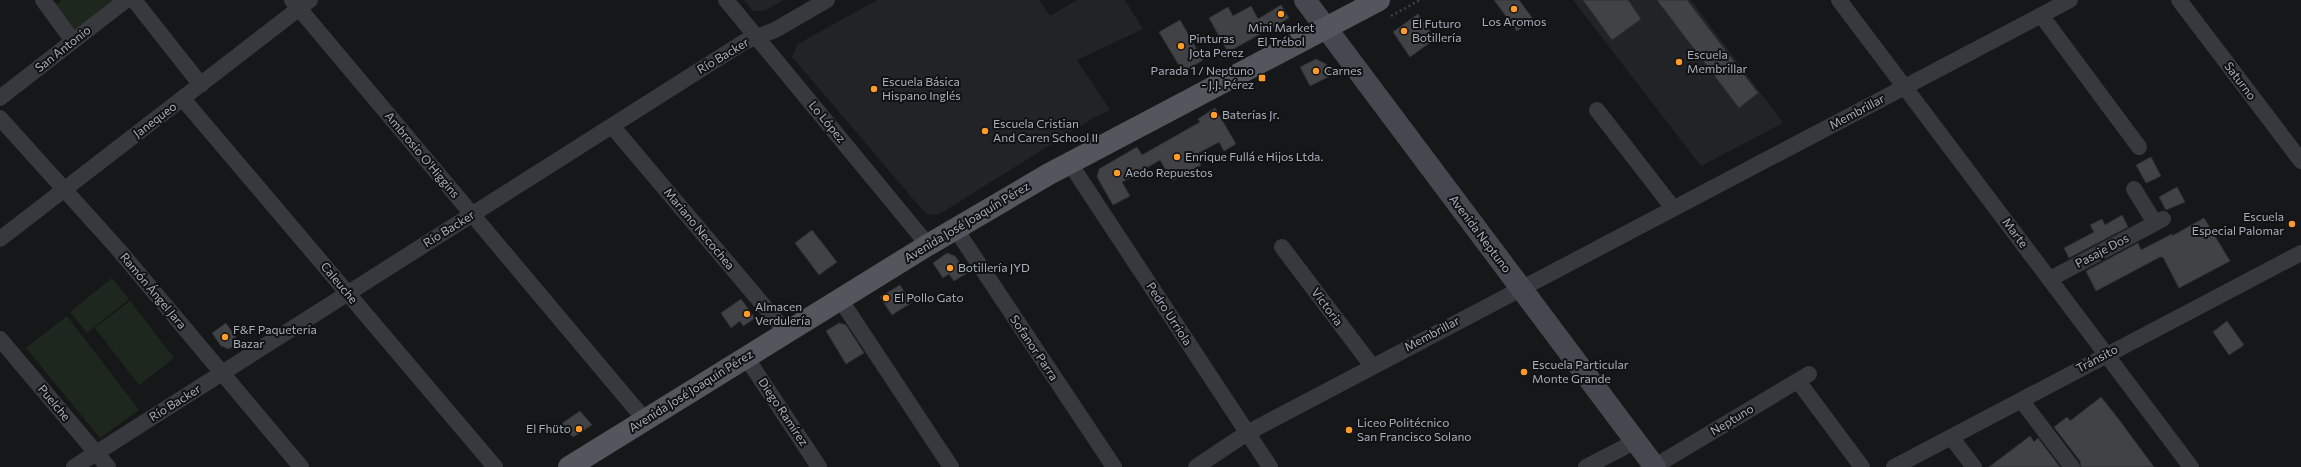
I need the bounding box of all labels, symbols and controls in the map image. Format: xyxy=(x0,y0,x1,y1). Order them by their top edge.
marker: Los Aromos xyxy=(1509,4,1519,14)
marker: Mini Market El Trébol xyxy=(1276,9,1286,19)
place label: Los Aromos xyxy=(1482,14,1546,28)
place label: El Futuro Botillería xyxy=(1412,16,1461,44)
place label: Mini Market El Trébol xyxy=(1248,20,1314,48)
street label: San Antonio xyxy=(32,22,93,74)
marker: El Futuro Botillería xyxy=(1399,26,1409,36)
place label: Pinturas Jota Perez xyxy=(1189,31,1244,60)
street label: Río Backer xyxy=(694,34,751,76)
marker: Pinturas Jota Perez xyxy=(1176,41,1186,51)
place label: Escuela Membrillar xyxy=(1687,47,1748,75)
marker: Escuela Membrillar xyxy=(1674,57,1684,67)
street label: Saturno xyxy=(2222,59,2260,102)
place label: Parada 1 / Neptuno - J.J. Pérez xyxy=(1151,63,1254,92)
place label: Carnes xyxy=(1324,63,1362,77)
marker: Carnes xyxy=(1311,66,1321,76)
marker: Parada 1 / Neptuno - J.J. Pérez xyxy=(1257,73,1267,83)
place label: Escuela Básica Hispano Inglés xyxy=(882,74,961,102)
marker: Escuela Básica Hispano Inglés xyxy=(869,84,879,94)
street label: Membrillar xyxy=(1827,91,1887,131)
street label: Lo López xyxy=(806,98,849,145)
street label: Janequeo xyxy=(130,99,179,141)
place label: Baterías Jr. xyxy=(1222,107,1280,122)
street label: Ambrosio O'Higgins xyxy=(383,108,463,200)
marker: Baterías Jr. xyxy=(1209,110,1219,120)
place label: Escuela Cristian And Caren School II xyxy=(993,116,1098,144)
marker: Escuela Cristian And Caren School II xyxy=(980,126,990,136)
place label: Enrique Fullá e Hijos Ltda. xyxy=(1185,149,1323,163)
marker: Enrique Fullá e Hijos Ltda. xyxy=(1172,152,1182,162)
place label: Aedo Repuestos xyxy=(1125,165,1213,179)
marker: Aedo Repuestos xyxy=(1112,168,1122,178)
street label: Avenida José Joaquín Pérez xyxy=(901,178,1032,265)
street label: Mariano Necochea xyxy=(662,185,738,272)
street label: Avenida Neptuno xyxy=(1447,192,1515,275)
street label: Río Backer xyxy=(420,207,477,249)
place label: Escuela Especial Palomar xyxy=(2192,209,2284,237)
street label: Marte xyxy=(2000,215,2032,250)
marker: Escuela Especial Palomar xyxy=(2287,219,2297,229)
street label: Pasaje Dos xyxy=(2072,230,2131,270)
street label: Ramón Ángel Jara xyxy=(117,249,190,332)
street label: Caleuche xyxy=(318,259,361,306)
place label: Botillería JYD xyxy=(958,260,1030,275)
marker: Botillería JYD xyxy=(945,263,955,273)
street label: Pedro Urriola xyxy=(1144,279,1195,348)
street label: Victoria xyxy=(1309,285,1346,328)
place label: El Pollo Gato xyxy=(894,290,964,304)
marker: El Pollo Gato xyxy=(881,293,891,303)
place label: Almacen Verdulería xyxy=(755,299,810,327)
marker: Almacen Verdulería xyxy=(742,309,752,319)
street label: Sofanor Parra xyxy=(1008,312,1062,383)
street label: Membrillar xyxy=(1402,313,1462,353)
place label: F&F Paquetería Bazar xyxy=(233,322,317,350)
marker: F&F Paquetería Bazar xyxy=(220,332,230,342)
street label: Tránsito xyxy=(2073,341,2120,375)
street label: Avenida José Joaquín Pérez xyxy=(626,346,756,435)
place label: Escuela Particular Monte Grande xyxy=(1532,357,1629,385)
marker: Escuela Particular Monte Grande xyxy=(1519,367,1529,377)
street label: Diego Ramírez xyxy=(756,375,812,448)
street label: Puelche xyxy=(36,381,74,423)
street label: Río Backer xyxy=(146,381,203,423)
street label: Neptuno xyxy=(1707,401,1756,438)
place label: Liceo Politécnico San Francisco Solano xyxy=(1357,415,1471,443)
place label: El Fhüto xyxy=(526,421,571,435)
marker: El Fhüto xyxy=(574,424,584,434)
marker: Liceo Politécnico San Francisco Solano xyxy=(1344,425,1354,435)

